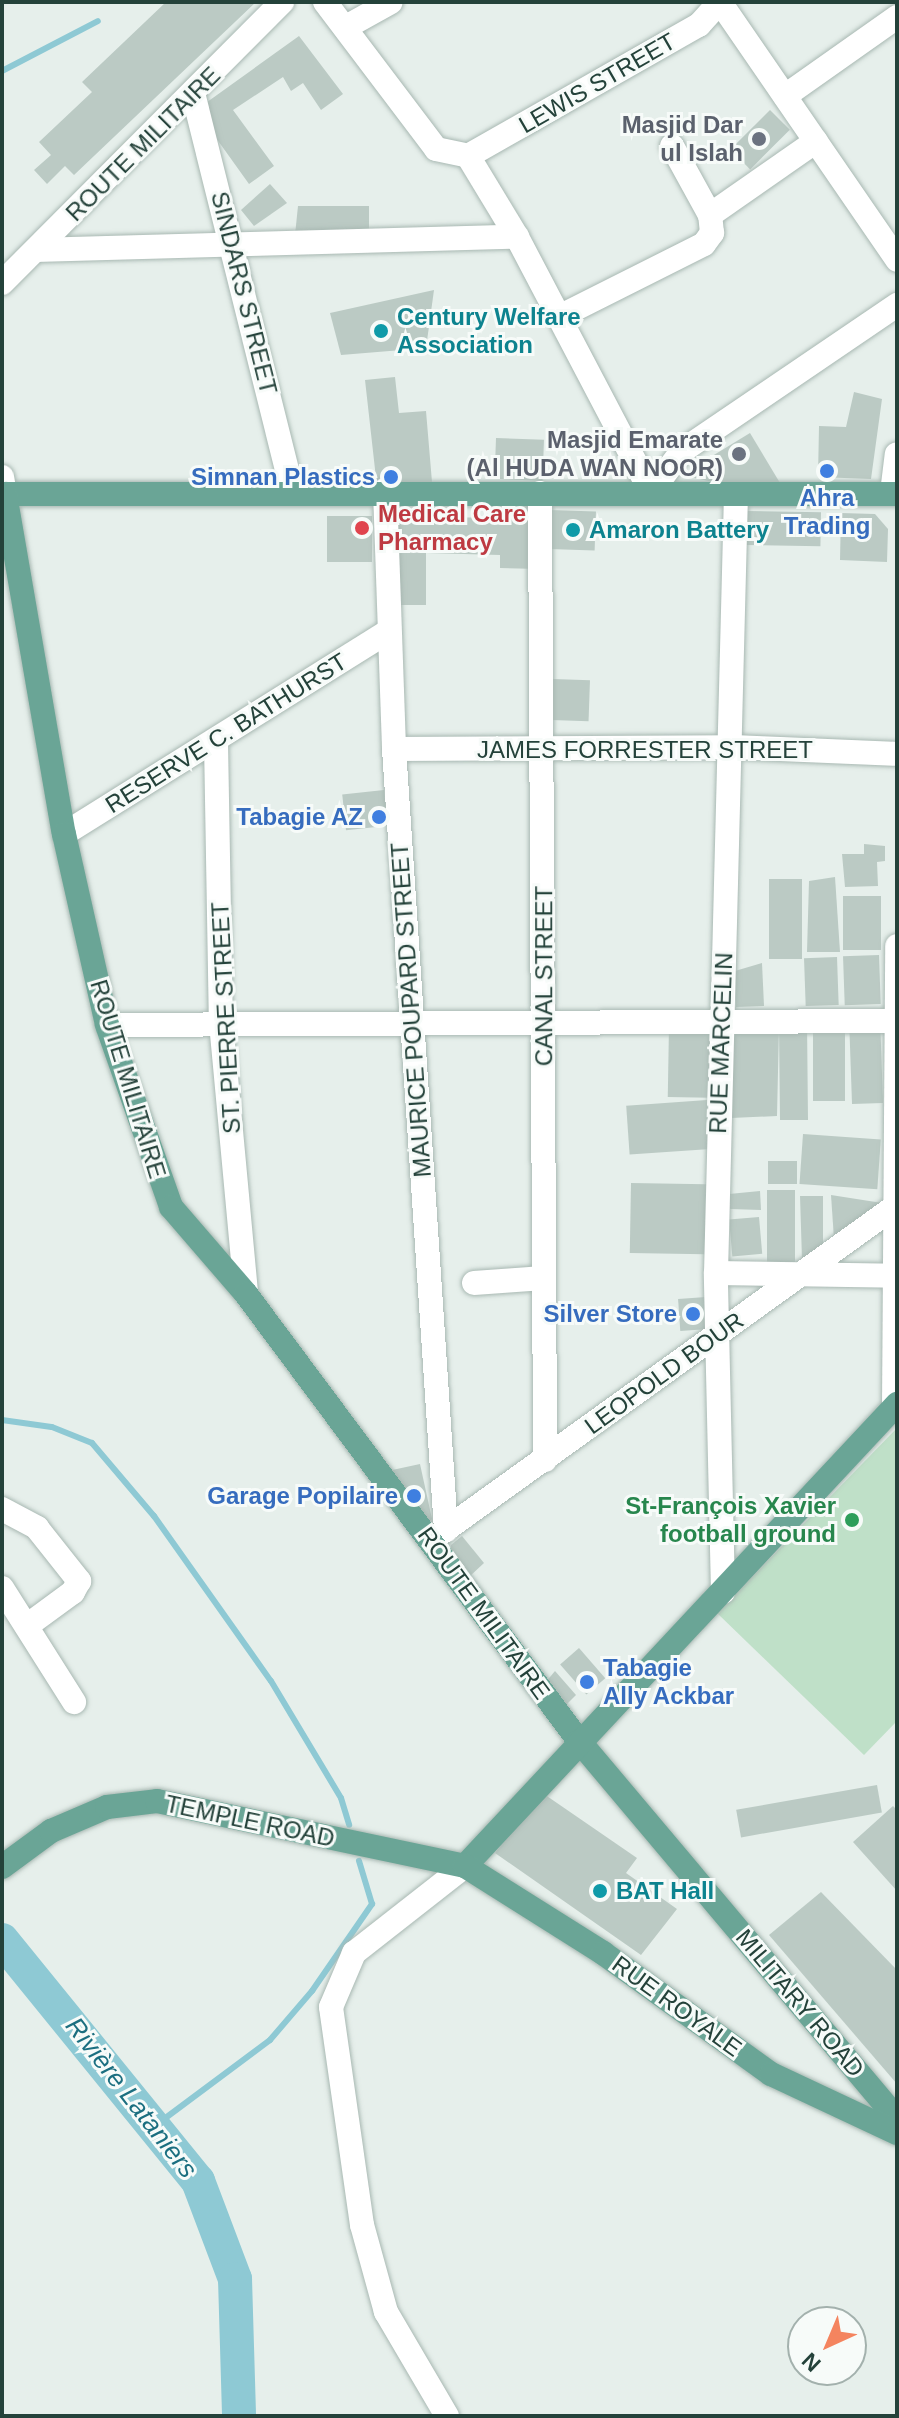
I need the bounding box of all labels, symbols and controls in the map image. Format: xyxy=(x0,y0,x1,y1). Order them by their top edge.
street label: LEWIS STREET xyxy=(514,27,680,139)
street label: ROUTE MILITAIRE xyxy=(60,61,226,227)
place label: Masjid Dar ul Islah xyxy=(622,111,743,167)
marker: Masjid Dar ul Islah xyxy=(750,130,768,148)
street label: SINDARS STREET xyxy=(205,189,283,397)
place label: Century Welfare Association xyxy=(397,303,581,359)
marker: Century Welfare Association xyxy=(372,322,390,340)
place label: Masjid Emarate (Al HUDA WAN NOOR) xyxy=(466,426,723,482)
marker: Masjid Emarate (Al HUDA WAN NOOR) xyxy=(730,445,748,463)
marker: Ahra Trading xyxy=(818,462,836,480)
place label: Simnan Plastics xyxy=(191,463,375,491)
marker: Simnan Plastics xyxy=(382,468,400,486)
place label: Ahra Trading xyxy=(784,484,870,540)
place label: Medical Care Pharmacy xyxy=(378,500,526,556)
place label: Amaron Battery xyxy=(589,516,769,544)
marker: Medical Care Pharmacy xyxy=(353,519,371,537)
marker: Amaron Battery xyxy=(564,521,582,539)
street label: RESERVE C. BATHURST xyxy=(100,647,352,819)
street label: JAMES FORRESTER STREET xyxy=(477,736,813,764)
place label: Tabagie AZ xyxy=(235,803,363,831)
marker: Tabagie AZ xyxy=(370,808,388,826)
street label: MAURICE POUPARD STREET xyxy=(385,842,437,1178)
street label: CANAL STREET xyxy=(530,885,558,1067)
street label: ST. PIERRE STREET xyxy=(206,901,246,1135)
street label: RUE MARCELIN xyxy=(703,952,739,1134)
street label: ROUTE MILITAIRE xyxy=(84,976,172,1182)
place label: Silver Store xyxy=(544,1300,677,1328)
marker: Silver Store xyxy=(684,1305,702,1323)
street label: LEOPOLD BOUR xyxy=(579,1306,749,1440)
place label: Garage Popilaire xyxy=(207,1482,398,1510)
marker: Garage Popilaire xyxy=(405,1487,423,1505)
place label: St-François Xavier football ground xyxy=(625,1492,836,1548)
marker: St-François Xavier football ground xyxy=(843,1511,861,1529)
street label: ROUTE MILITAIRE xyxy=(412,1521,556,1705)
place label: Tabagie Ally Ackbar xyxy=(603,1654,735,1710)
marker: Tabagie Ally Ackbar xyxy=(578,1673,596,1691)
street label: TEMPLE ROAD xyxy=(163,1789,337,1853)
place label: BAT Hall xyxy=(616,1877,714,1905)
marker: BAT Hall xyxy=(591,1882,609,1900)
street label: MILITARY ROAD xyxy=(730,1923,870,2083)
street label: RUE ROYALE xyxy=(607,1949,747,2063)
water label: Rivière Lataniers xyxy=(59,2012,203,2184)
north arrow xyxy=(787,2306,867,2386)
text: N xyxy=(797,2348,826,2377)

